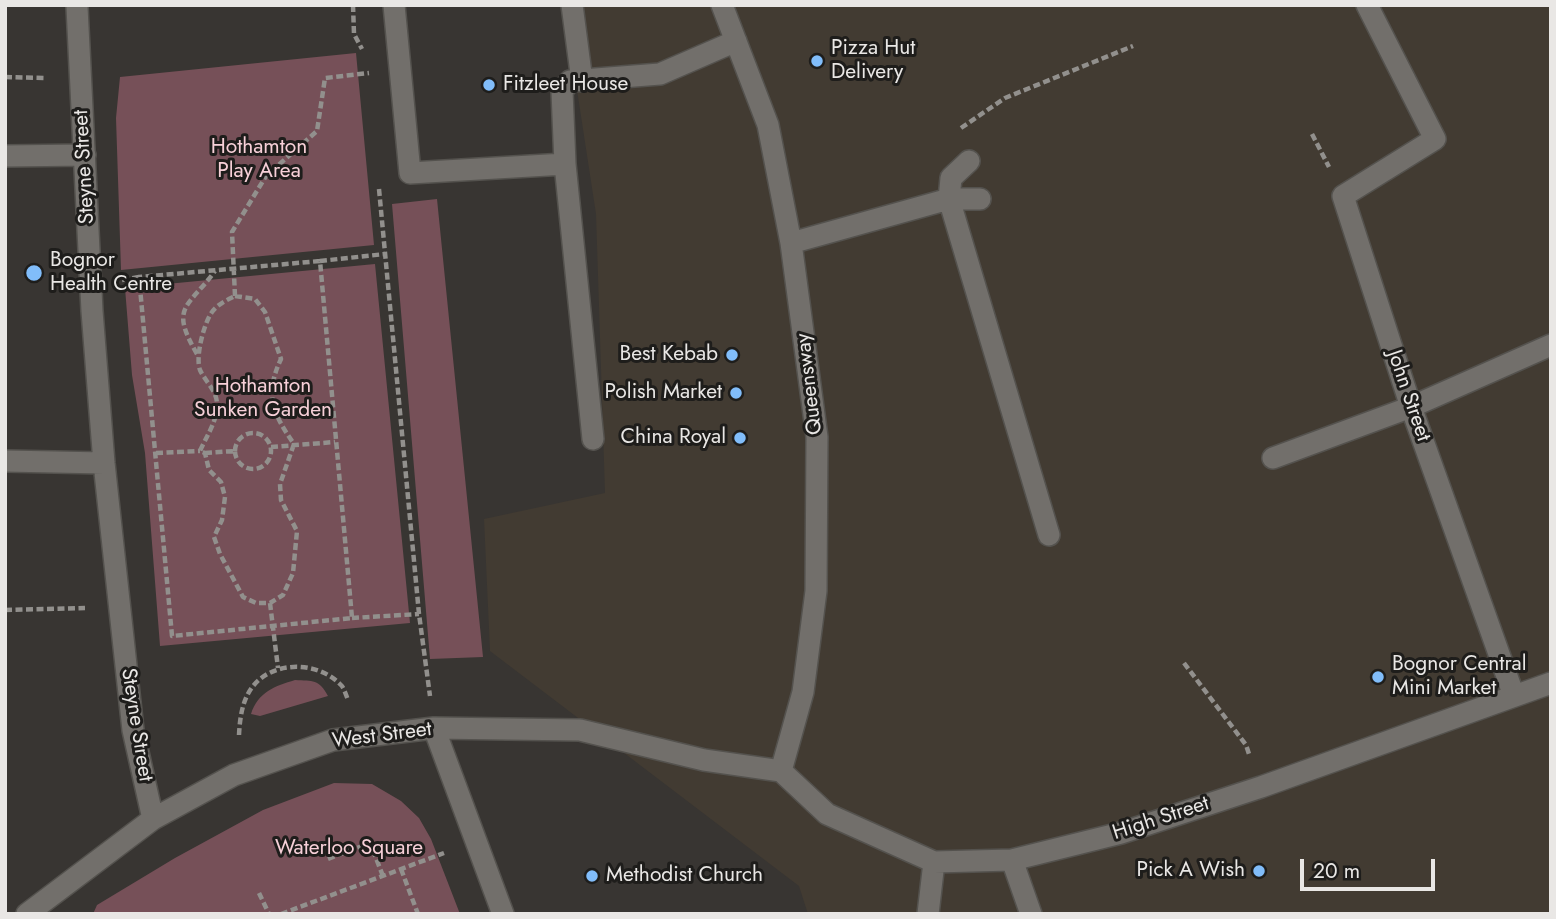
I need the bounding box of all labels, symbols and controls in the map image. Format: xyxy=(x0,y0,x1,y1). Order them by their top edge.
place label: Pizza Hut Delivery xyxy=(831,36,915,86)
marker: Pizza Hut Delivery xyxy=(809,53,825,69)
place label: Fitzleet House xyxy=(503,72,628,98)
marker: Fitzleet House xyxy=(481,77,497,93)
street label: Steyne Street xyxy=(69,109,101,225)
park label: Hothamton Play Area xyxy=(211,135,307,185)
place label: Bognor Health Centre xyxy=(50,248,172,298)
marker: Bognor Health Centre xyxy=(24,263,44,283)
street label: Queensway xyxy=(791,332,829,436)
place label: Best Kebab xyxy=(620,342,718,368)
marker: Best Kebab xyxy=(724,347,740,363)
street label: John Street xyxy=(1381,347,1435,445)
park label: Hothamton Sunken Garden xyxy=(194,374,332,424)
place label: Polish Market xyxy=(604,380,722,406)
marker: Polish Market xyxy=(728,385,744,401)
place label: China Royal xyxy=(621,425,726,451)
marker: China Royal xyxy=(732,430,748,446)
place label: Bognor Central Mini Market xyxy=(1392,652,1527,702)
street label: Steyne Street xyxy=(115,666,157,784)
marker: Bognor Central Mini Market xyxy=(1370,669,1386,685)
street label: West Street xyxy=(331,717,433,755)
street label: High Street xyxy=(1110,792,1212,846)
park label: Waterloo Square xyxy=(275,836,423,862)
scale bar xyxy=(1304,846,1439,890)
text: 20 m xyxy=(1313,856,1360,886)
place label: Pick A Wish xyxy=(1137,858,1245,884)
place label: Methodist Church xyxy=(606,863,763,889)
marker: Pick A Wish xyxy=(1251,863,1267,879)
marker: Methodist Church xyxy=(584,868,600,884)

